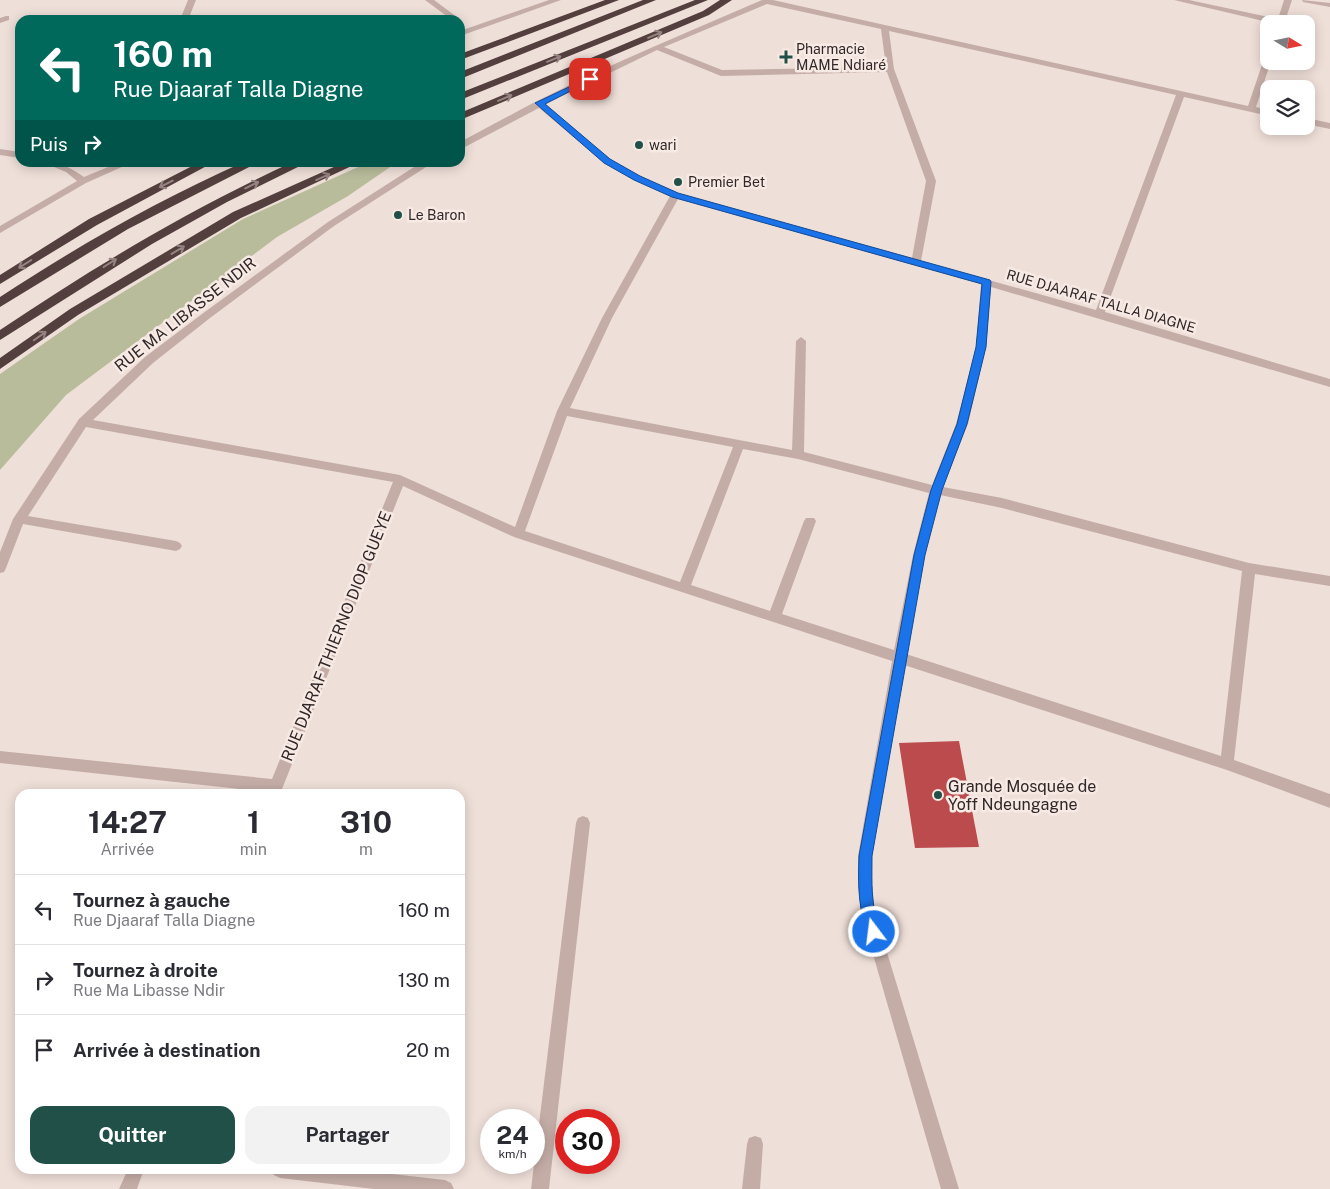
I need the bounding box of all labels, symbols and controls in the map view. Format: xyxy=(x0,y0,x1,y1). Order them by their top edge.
north arrow xyxy=(1260,15,1315,70)
map controls xyxy=(1260,15,1315,135)
one-way arrow xyxy=(647,29,662,38)
text: 160 m xyxy=(113,34,213,75)
icon: left xyxy=(30,35,95,100)
place label: Pharmacie MAME Ndiaré xyxy=(796,41,886,73)
marker: Pharmacie MAME Ndiaré xyxy=(780,51,792,63)
one-way arrow xyxy=(546,54,561,63)
pin xyxy=(569,58,611,100)
icon: arrive xyxy=(576,65,604,93)
text: Rue Djaaraf Talla Diagne xyxy=(113,76,364,102)
button: layers xyxy=(1260,80,1315,135)
one-way arrow xyxy=(497,93,512,103)
icon: right xyxy=(78,130,106,158)
text: Puis xyxy=(30,133,68,155)
place label: wari xyxy=(649,137,676,153)
marker: wari xyxy=(633,139,645,151)
one-way arrow xyxy=(315,171,330,181)
place label: Premier Bet xyxy=(688,174,765,190)
marker: Premier Bet xyxy=(672,176,684,188)
one-way arrow xyxy=(159,180,174,189)
one-way arrow xyxy=(244,180,259,189)
place label: Le Baron xyxy=(408,207,466,223)
marker: Le Baron xyxy=(392,209,404,221)
one-way arrow xyxy=(170,245,184,255)
street label: RUE MA LIBASSE NDIR xyxy=(111,253,260,376)
one-way arrow xyxy=(102,258,116,268)
one-way arrow xyxy=(18,260,32,270)
street label: RUE DJAARAF TALLA DIAGNE xyxy=(1005,266,1197,336)
one-way arrow xyxy=(33,331,47,341)
street label: RUE DJARAF THIERNO DIOP GUEYE xyxy=(277,508,395,764)
place label: Grande Mosquée de Yoff Ndeungagne xyxy=(948,777,1096,814)
marker: Grande Mosquée de Yoff Ndeungagne xyxy=(932,789,944,801)
text: 14:27 xyxy=(88,804,167,840)
text: 1 xyxy=(247,804,260,840)
text: 310 xyxy=(340,804,392,840)
text: Arrivée xyxy=(100,840,154,859)
text: min xyxy=(240,840,267,859)
text: m xyxy=(359,840,373,859)
text: Tournez à gauche xyxy=(73,889,230,911)
icon: left xyxy=(30,896,58,924)
text: 160 m xyxy=(398,899,450,921)
position arrow xyxy=(847,905,899,957)
text: Rue Djaaraf Talla Diagne xyxy=(73,911,255,930)
text: Tournez à droite xyxy=(73,959,218,981)
icon: right xyxy=(30,966,58,994)
text: 130 m xyxy=(398,969,450,991)
text: Rue Ma Libasse Ndir xyxy=(73,981,225,1000)
icon: arrive xyxy=(30,1036,58,1064)
text: Arrivée à destination xyxy=(73,1039,261,1061)
text: 20 m xyxy=(406,1039,450,1061)
button: Quitter xyxy=(30,1106,235,1164)
button: Partager xyxy=(245,1106,450,1164)
speed limit sign: 30 xyxy=(555,1109,620,1174)
text: 24 xyxy=(496,1120,529,1150)
text: km/h xyxy=(498,1147,527,1161)

